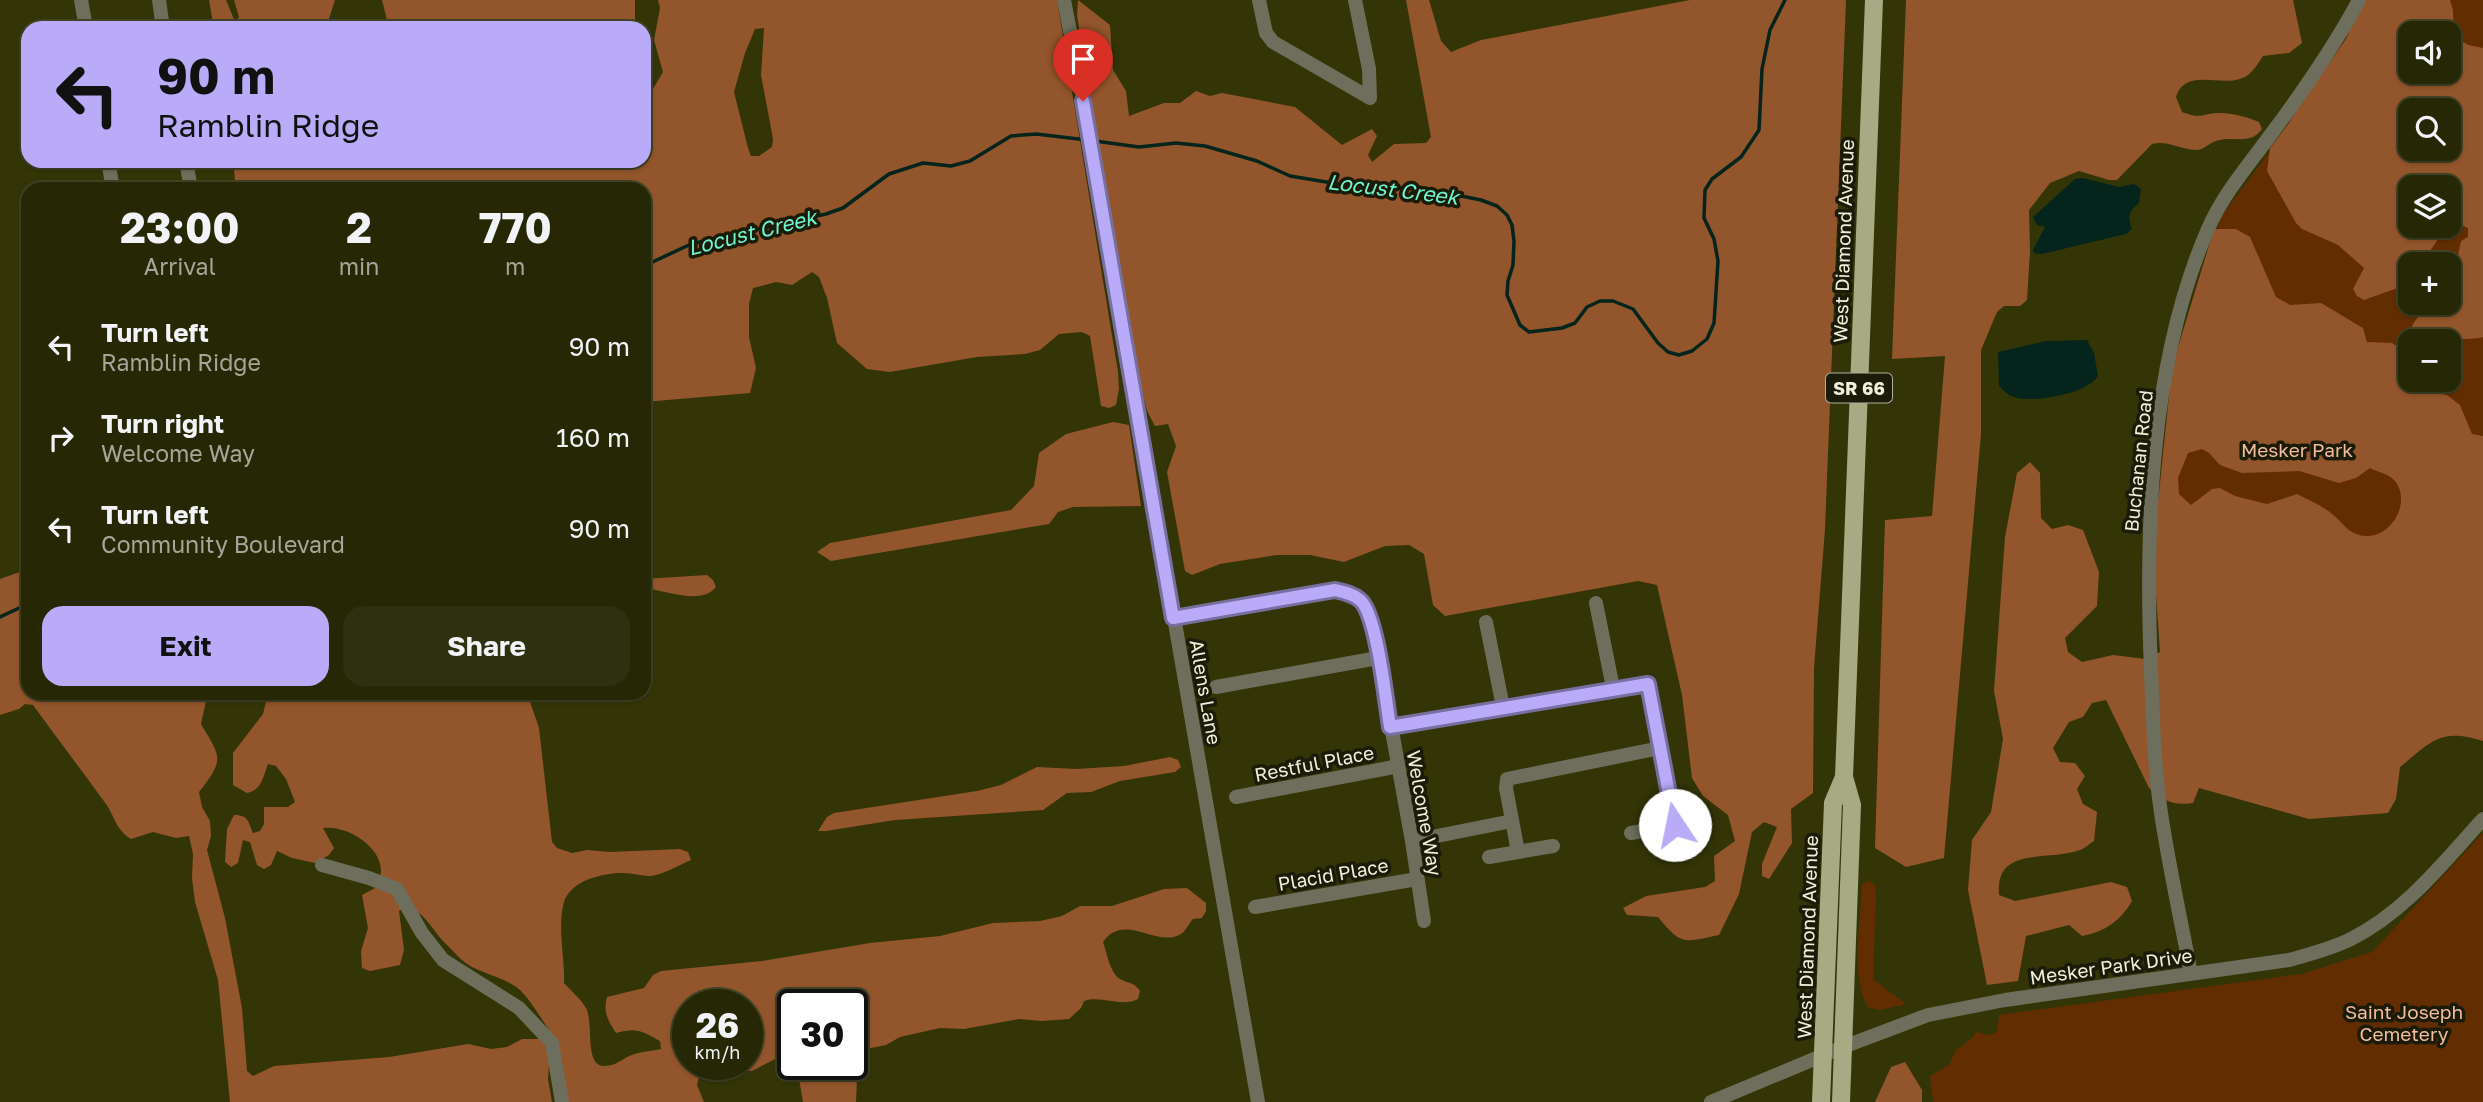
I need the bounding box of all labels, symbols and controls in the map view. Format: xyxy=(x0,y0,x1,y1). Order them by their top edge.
map controls xyxy=(2398,21,2461,392)
button: sound xyxy=(2398,21,2461,84)
pin xyxy=(1053,29,1113,101)
icon: arrive xyxy=(1064,40,1102,78)
text: 90 m xyxy=(157,46,275,105)
icon: left xyxy=(42,49,133,140)
button: search xyxy=(2398,98,2461,161)
text: Ramblin Ridge xyxy=(157,106,379,144)
street label: West Diamond Avenue xyxy=(1828,139,1858,343)
water label: Locust Creek xyxy=(1326,168,1462,210)
button: layers xyxy=(2398,175,2461,238)
text: 23:00 xyxy=(120,202,240,252)
text: 2 xyxy=(346,202,372,252)
text: 770 xyxy=(479,202,552,252)
water label: Locust Creek xyxy=(685,203,821,261)
text: Arrival xyxy=(144,252,216,280)
text: min xyxy=(339,252,379,280)
text: m xyxy=(505,252,525,280)
button: + xyxy=(2398,252,2461,315)
text: Turn left xyxy=(101,317,209,348)
icon: left xyxy=(42,328,80,366)
button: − xyxy=(2398,329,2461,392)
text: 90 m xyxy=(569,331,630,362)
text: Ramblin Ridge xyxy=(101,348,261,376)
road number: SR 66 xyxy=(1826,374,1892,402)
street label: Buchanan Road xyxy=(2119,389,2157,533)
text: Turn right xyxy=(101,408,224,439)
icon: right xyxy=(42,419,80,457)
text: 160 m xyxy=(556,422,630,453)
park label: Mesker Park xyxy=(2241,438,2353,461)
text: Welcome Way xyxy=(101,439,255,467)
text: Turn left xyxy=(101,499,209,530)
icon: left xyxy=(42,510,80,548)
text: 90 m xyxy=(569,513,630,544)
text: Community Boulevard xyxy=(101,530,345,558)
button: Exit xyxy=(42,606,329,686)
button: Share xyxy=(343,606,630,686)
street label: Allens Lane xyxy=(1185,638,1227,746)
street label: Restful Place xyxy=(1252,740,1376,786)
street label: Welcome Way xyxy=(1403,748,1447,878)
position arrow xyxy=(1638,788,1712,862)
street label: West Diamond Avenue xyxy=(1792,835,1822,1039)
street label: Placid Place xyxy=(1276,853,1390,895)
street label: Mesker Park Drive xyxy=(2028,943,2194,989)
speed limit sign: 30 xyxy=(777,989,868,1080)
park label: Saint Joseph Cemetery xyxy=(2345,1000,2463,1045)
text: 26 xyxy=(696,1004,739,1046)
text: km/h xyxy=(695,1041,740,1063)

